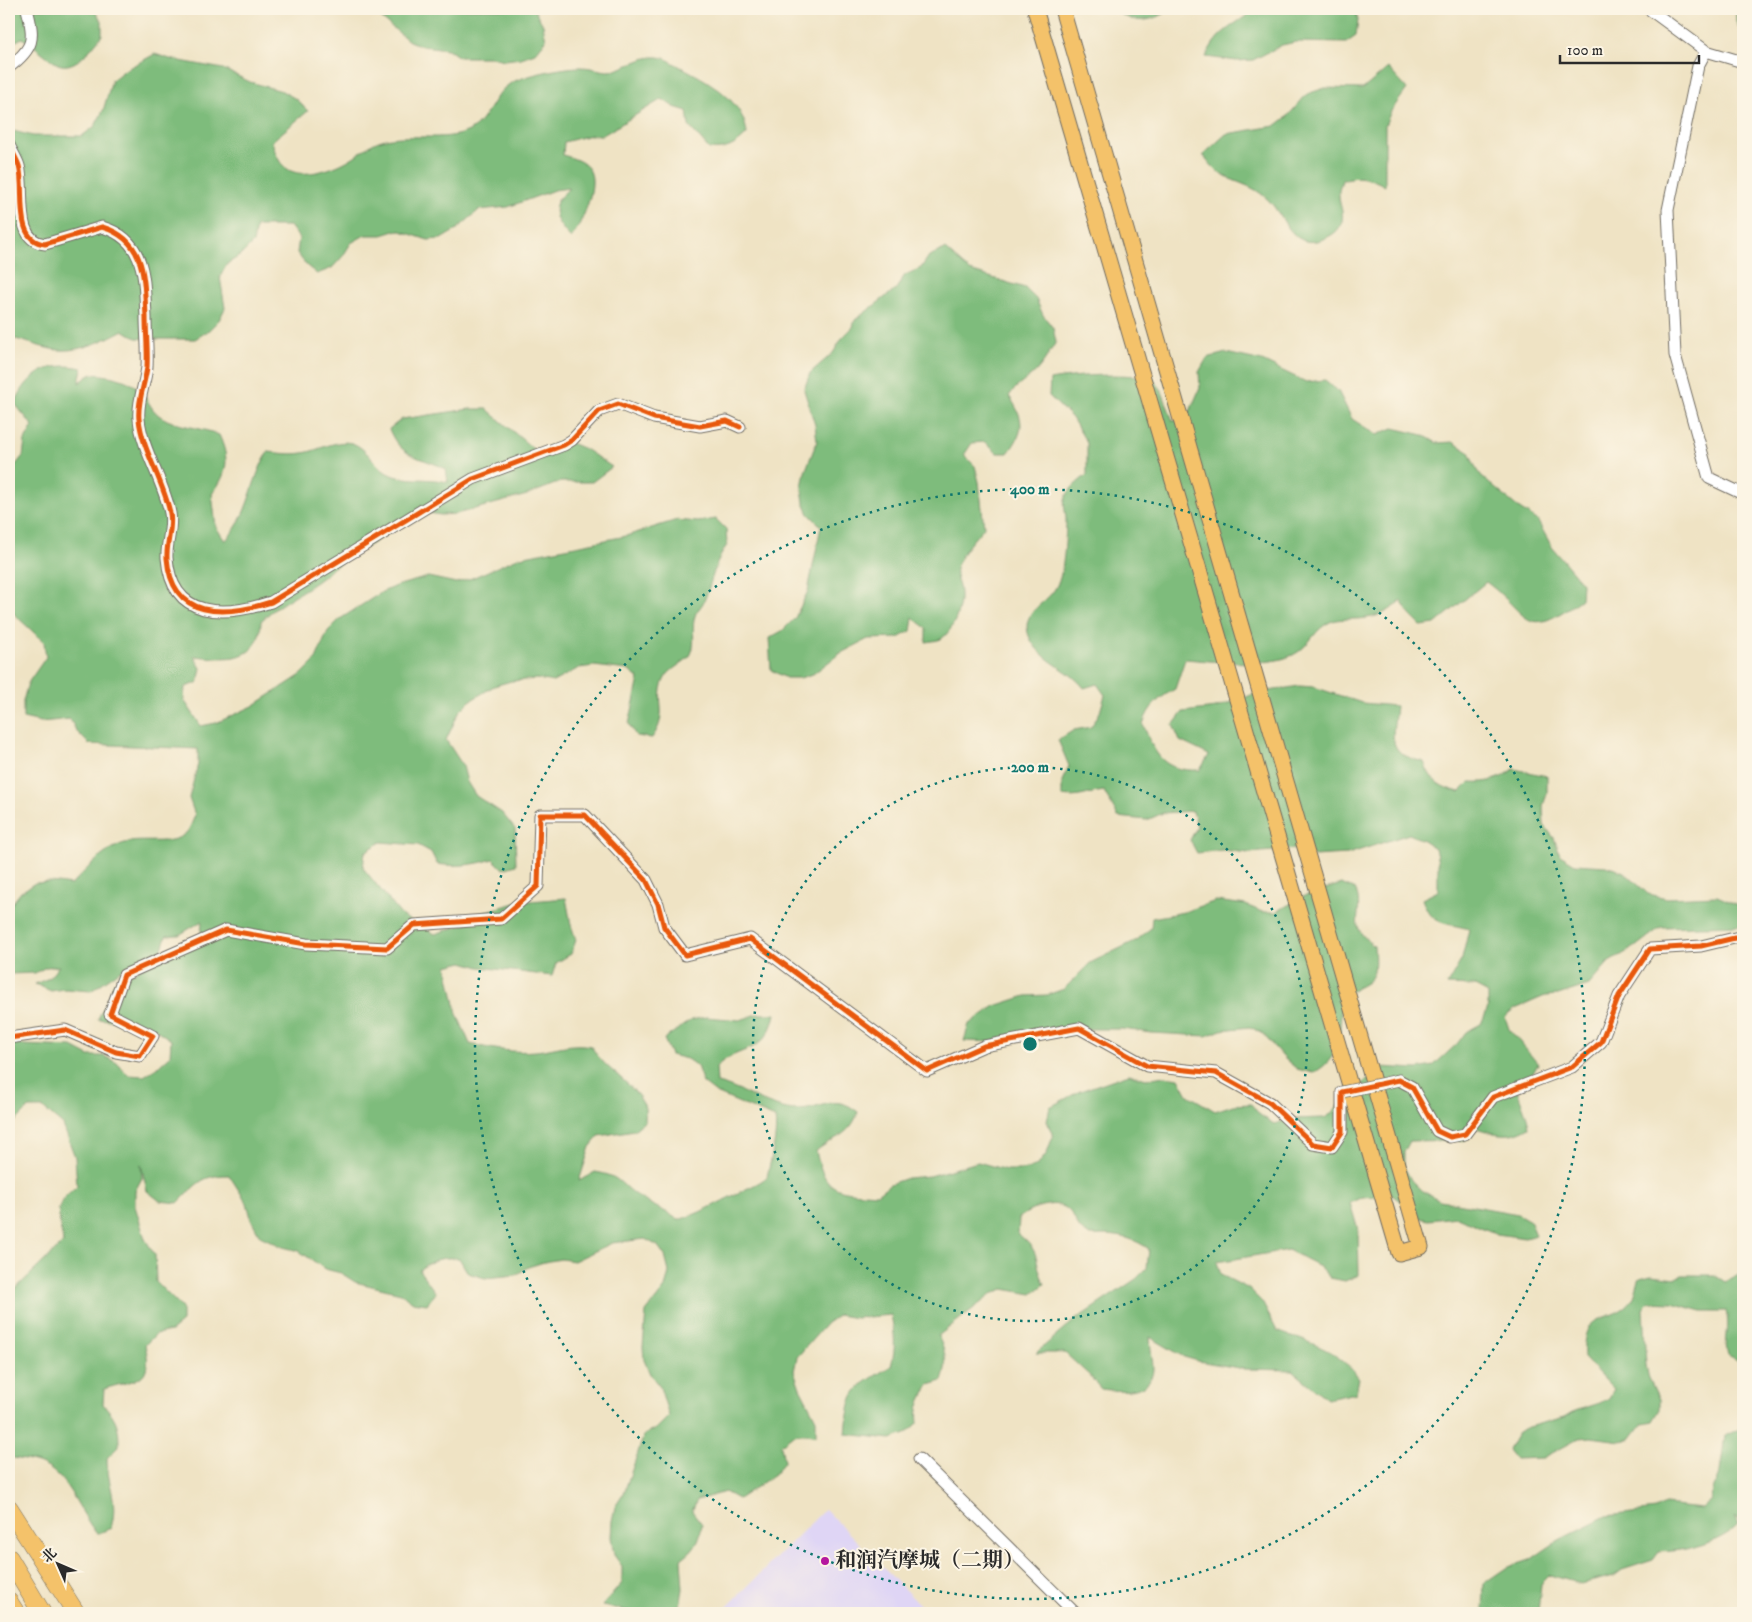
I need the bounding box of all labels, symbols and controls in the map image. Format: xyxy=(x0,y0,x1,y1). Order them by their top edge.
scale bar xyxy=(1560,32,1698,64)
text: 100 m xyxy=(1567,41,1603,60)
text: 400 m xyxy=(1009,480,1050,499)
text: 200 m xyxy=(1011,758,1050,777)
centre of rings xyxy=(1021,1035,1039,1053)
north arrow xyxy=(32,1540,82,1590)
text: 北 xyxy=(38,1544,61,1567)
place label: 和润汽摩城（二期） xyxy=(835,1548,1024,1574)
marker: 和润汽摩城（二期） xyxy=(819,1555,831,1567)

